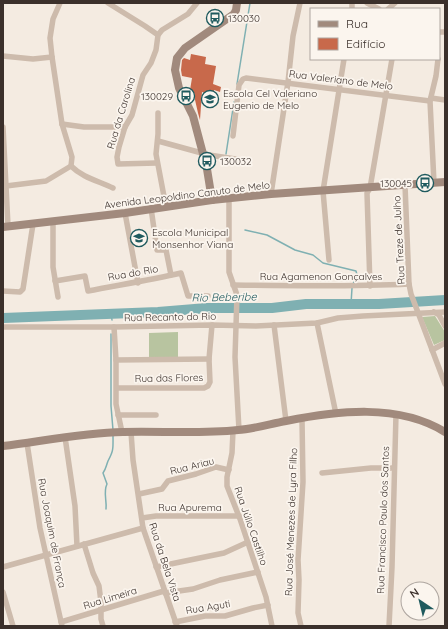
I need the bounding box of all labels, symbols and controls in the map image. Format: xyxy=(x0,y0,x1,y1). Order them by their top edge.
bus stop icon: 130030 xyxy=(205,8,225,28)
legend xyxy=(310,8,440,60)
place label: 130030 xyxy=(228,12,260,25)
text: Rua xyxy=(346,16,368,31)
text: Edifício xyxy=(346,36,386,51)
street label: Rua Valeriano de Melo xyxy=(288,67,394,93)
street label: Rua da Carolina xyxy=(104,75,138,151)
bus stop icon: 130029 xyxy=(176,86,196,106)
place label: Escola Cel Valeriano Eugenio de Melo xyxy=(223,87,317,112)
school or university icon: Escola Cel Valeriano Eugenio de Melo xyxy=(200,89,220,109)
place label: 130029 xyxy=(141,90,173,103)
bus stop icon: 130032 xyxy=(197,151,217,171)
place label: 130032 xyxy=(220,155,252,168)
bus stop icon: 130045 xyxy=(415,173,435,193)
place label: 130045 xyxy=(380,177,412,190)
street label: Avenida Leopoldino Canuto de Melo xyxy=(103,178,271,212)
street label: Rua Treze de Julho xyxy=(390,195,408,285)
place label: Escola Municipal Monsenhor Viana xyxy=(152,226,233,251)
school or university icon: Escola Municipal Monsenhor Viana xyxy=(129,228,149,248)
street label: Rua do Rio xyxy=(107,262,159,284)
street label: Rua Agamenon Gonçalves xyxy=(260,270,383,283)
water label: Rio Beberibe xyxy=(191,289,257,305)
street label: Rua Recanto do Rio xyxy=(124,310,216,324)
street label: Rua das Flores xyxy=(135,371,204,385)
street label: Rua Francisco Paulo dos Santos xyxy=(374,446,392,594)
street label: Rua José Menezes de Lyra Filho xyxy=(282,448,300,596)
street label: Rua Ariau xyxy=(168,454,216,478)
street label: Rua Joaquim de França xyxy=(35,477,69,589)
street label: Rua Júlio Castilho xyxy=(231,485,271,567)
street label: Rua Apurema xyxy=(158,501,222,514)
street label: Rua da Bela Vista xyxy=(146,521,184,603)
north arrow xyxy=(400,581,440,621)
street label: Rua Limeira xyxy=(82,584,138,612)
text: N xyxy=(407,585,422,601)
street label: Rua Aguti xyxy=(185,597,231,617)

